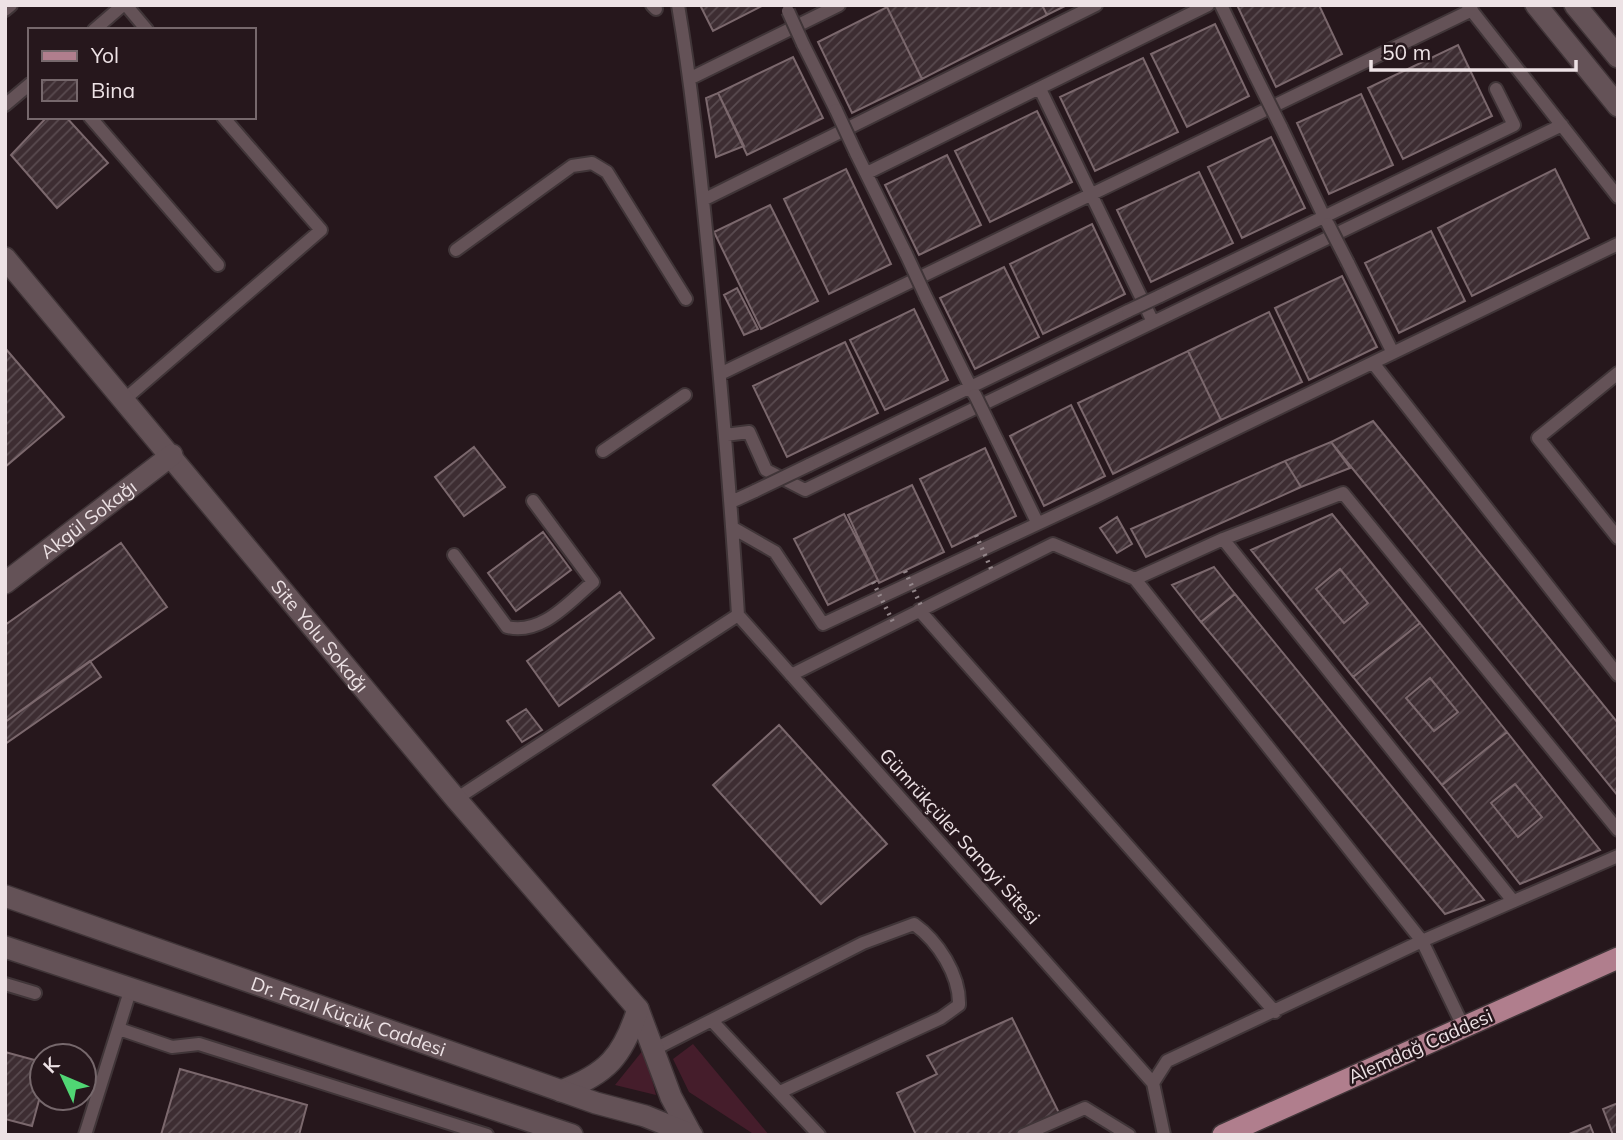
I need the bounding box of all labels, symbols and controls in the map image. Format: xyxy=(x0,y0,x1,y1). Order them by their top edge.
legend xyxy=(28,28,256,119)
scale bar xyxy=(1371,28,1576,72)
text: 50 m xyxy=(1382,39,1431,65)
text: Yol xyxy=(90,42,119,68)
text: Bina xyxy=(91,77,135,103)
street label: Akgül Sokağı xyxy=(35,475,141,564)
street label: Site Yolu Sokağı xyxy=(266,575,374,697)
street label: Gümrükçüler Sanayi Sitesi xyxy=(875,743,1045,929)
street label: Dr. Fazıl Küçük Caddesi xyxy=(248,971,449,1062)
street label: Alemdağ Caddesi xyxy=(1344,1003,1496,1089)
north arrow xyxy=(28,1042,98,1112)
text: K xyxy=(38,1051,65,1078)

